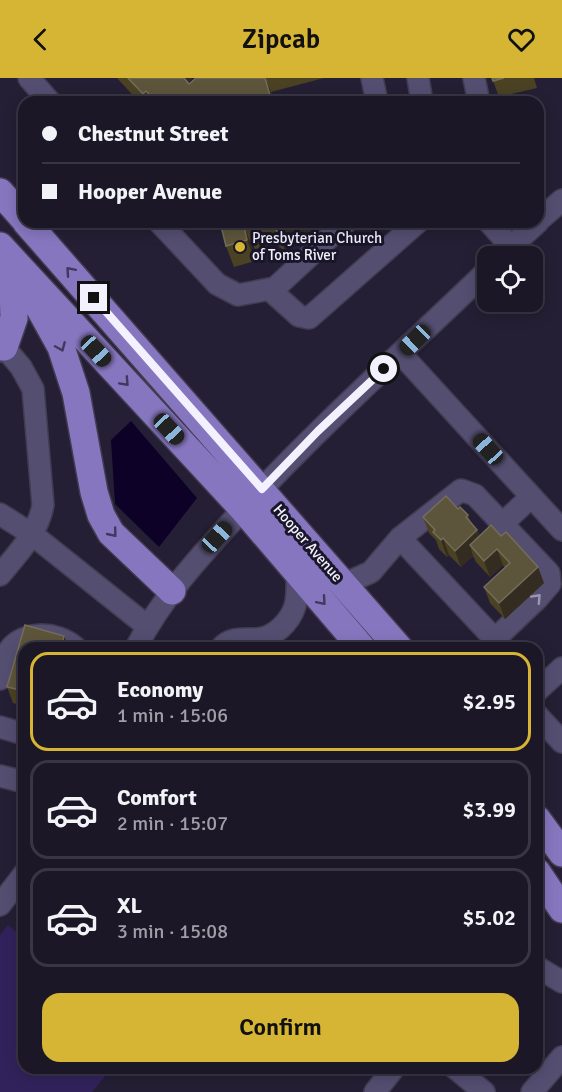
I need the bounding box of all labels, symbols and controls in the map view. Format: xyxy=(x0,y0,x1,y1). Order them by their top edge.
icon: back xyxy=(24,23,57,56)
text: Zipcab xyxy=(242,23,320,56)
icon: heart xyxy=(505,23,538,56)
text: Chestnut Street xyxy=(78,120,228,147)
text: Hooper Avenue xyxy=(78,178,222,205)
place label: Presbyterian Church of Toms River xyxy=(252,229,382,264)
marker: Presbyterian Church of Toms River xyxy=(233,240,247,254)
map controls xyxy=(477,246,543,312)
button: locate xyxy=(477,246,543,312)
one-way arrow xyxy=(66,268,77,278)
route end xyxy=(80,284,107,311)
car xyxy=(396,321,434,359)
car xyxy=(77,332,115,370)
one-way arrow xyxy=(53,341,65,352)
route start xyxy=(370,355,397,382)
one-way arrow xyxy=(118,375,129,385)
car xyxy=(150,410,188,448)
car xyxy=(469,430,507,468)
street label: Hooper Avenue xyxy=(269,501,347,585)
car xyxy=(198,518,236,556)
one-way arrow xyxy=(106,526,117,537)
one-way arrow xyxy=(315,594,326,605)
one-way arrow xyxy=(529,595,540,606)
icon: car xyxy=(45,675,99,729)
text: Economy xyxy=(117,676,203,703)
text: $2.95 xyxy=(462,688,516,715)
text: 1 min · 15:06 xyxy=(117,703,228,728)
icon: car xyxy=(45,783,99,837)
text: Comfort xyxy=(117,784,197,811)
text: $3.99 xyxy=(462,796,516,823)
text: 2 min · 15:07 xyxy=(117,811,228,836)
icon: car xyxy=(45,891,99,945)
text: XL xyxy=(117,892,142,919)
text: $5.02 xyxy=(462,904,516,931)
text: 3 min · 15:08 xyxy=(117,919,228,944)
button: Confirm xyxy=(42,993,519,1062)

